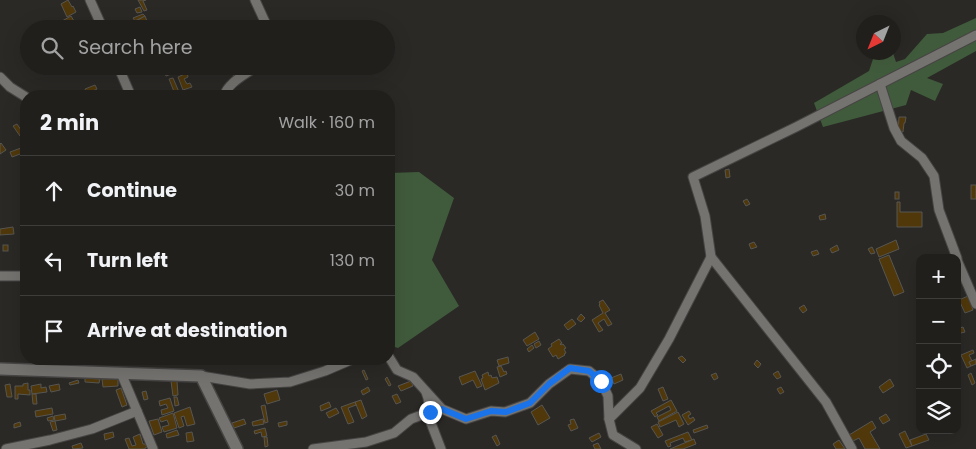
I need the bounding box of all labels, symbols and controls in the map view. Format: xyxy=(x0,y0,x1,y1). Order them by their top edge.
north arrow xyxy=(856,15,901,60)
search box xyxy=(20,20,395,75)
icon: search xyxy=(38,34,66,62)
text: Search here xyxy=(78,34,192,61)
text: 2 min xyxy=(40,108,99,137)
text: Walk · 160 m xyxy=(278,111,375,134)
icon: ahead xyxy=(40,177,68,205)
text: Continue xyxy=(87,177,177,204)
text: 30 m xyxy=(335,179,375,202)
icon: left xyxy=(40,247,68,275)
text: Turn left xyxy=(87,247,168,274)
text: 130 m xyxy=(330,249,375,272)
map controls xyxy=(916,254,961,434)
button: + xyxy=(916,254,961,299)
button: − xyxy=(916,299,961,344)
icon: arrive xyxy=(40,317,68,345)
text: Arrive at destination xyxy=(87,317,288,344)
button: locate xyxy=(916,344,961,389)
route start xyxy=(590,370,613,393)
button: layers xyxy=(916,389,961,434)
route end xyxy=(419,401,442,424)

